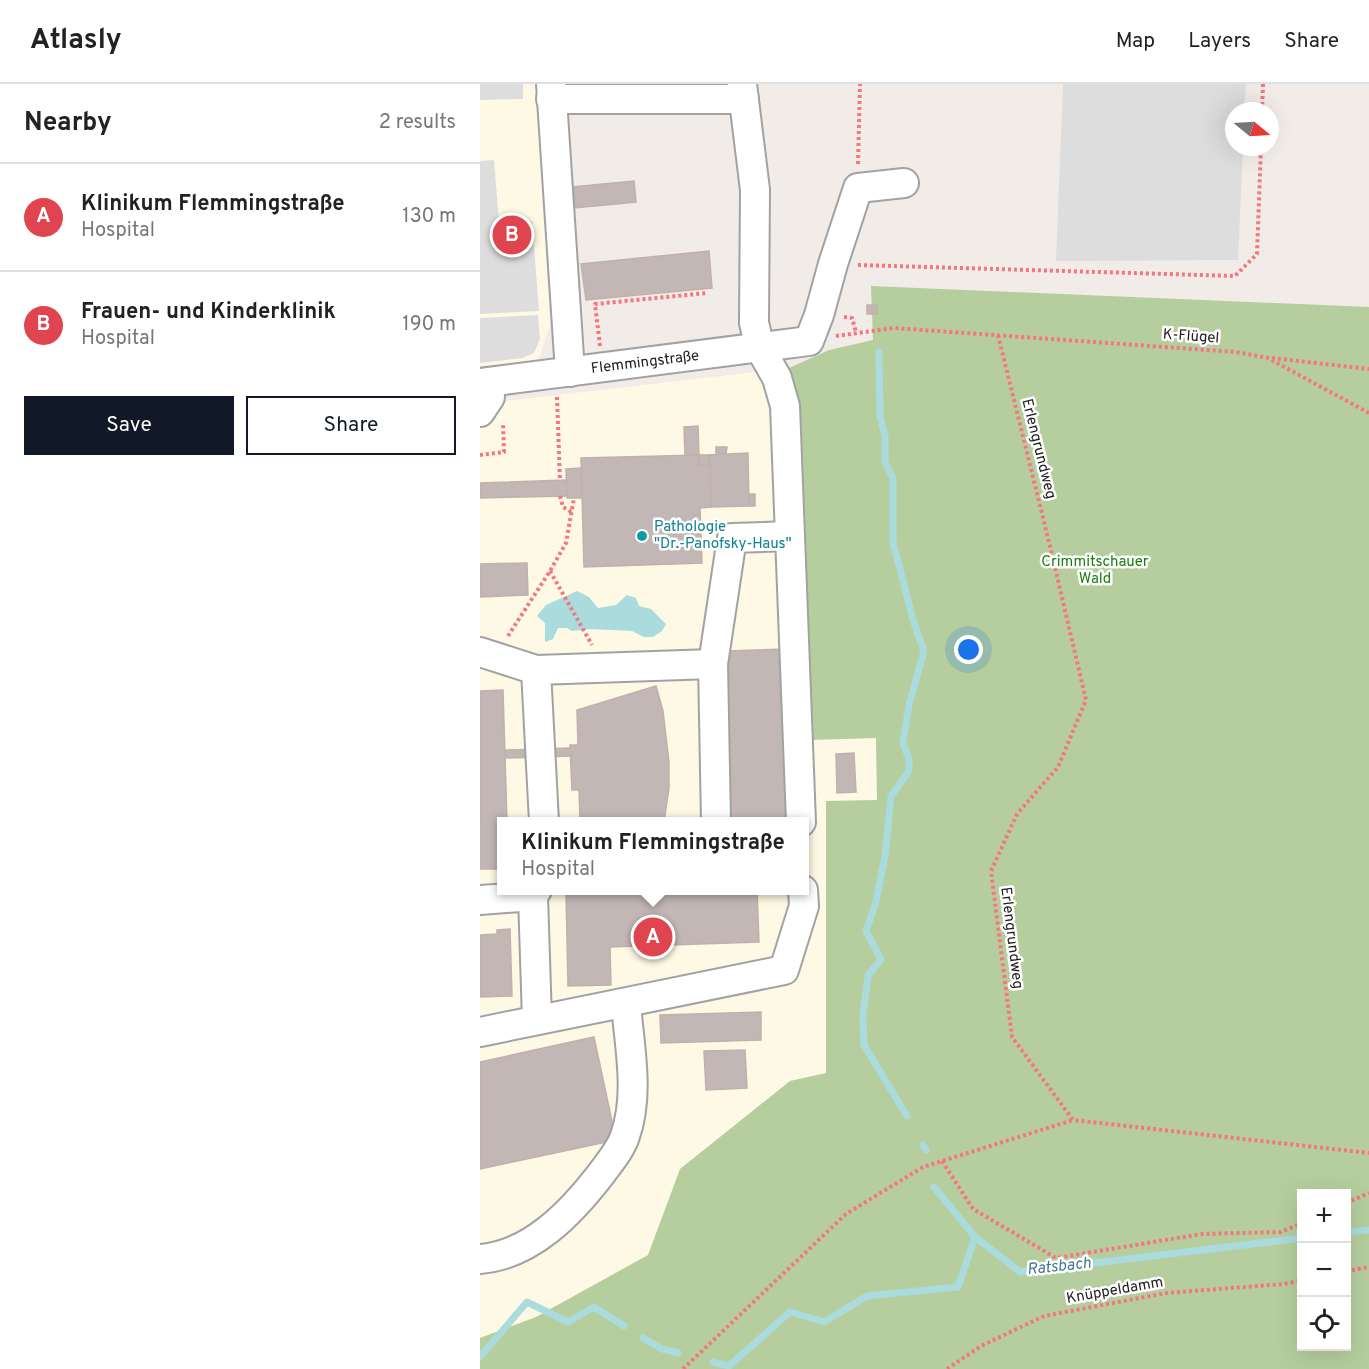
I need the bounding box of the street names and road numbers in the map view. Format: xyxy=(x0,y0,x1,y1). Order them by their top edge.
street label: K-Flügel xyxy=(1162,326,1220,348)
street label: Flemmingstraße xyxy=(590,347,700,379)
street label: Erlengrundweg xyxy=(1016,397,1060,501)
street label: Erlengrundweg xyxy=(995,886,1027,990)
street label: Knüppeldamm xyxy=(1065,1273,1165,1309)

